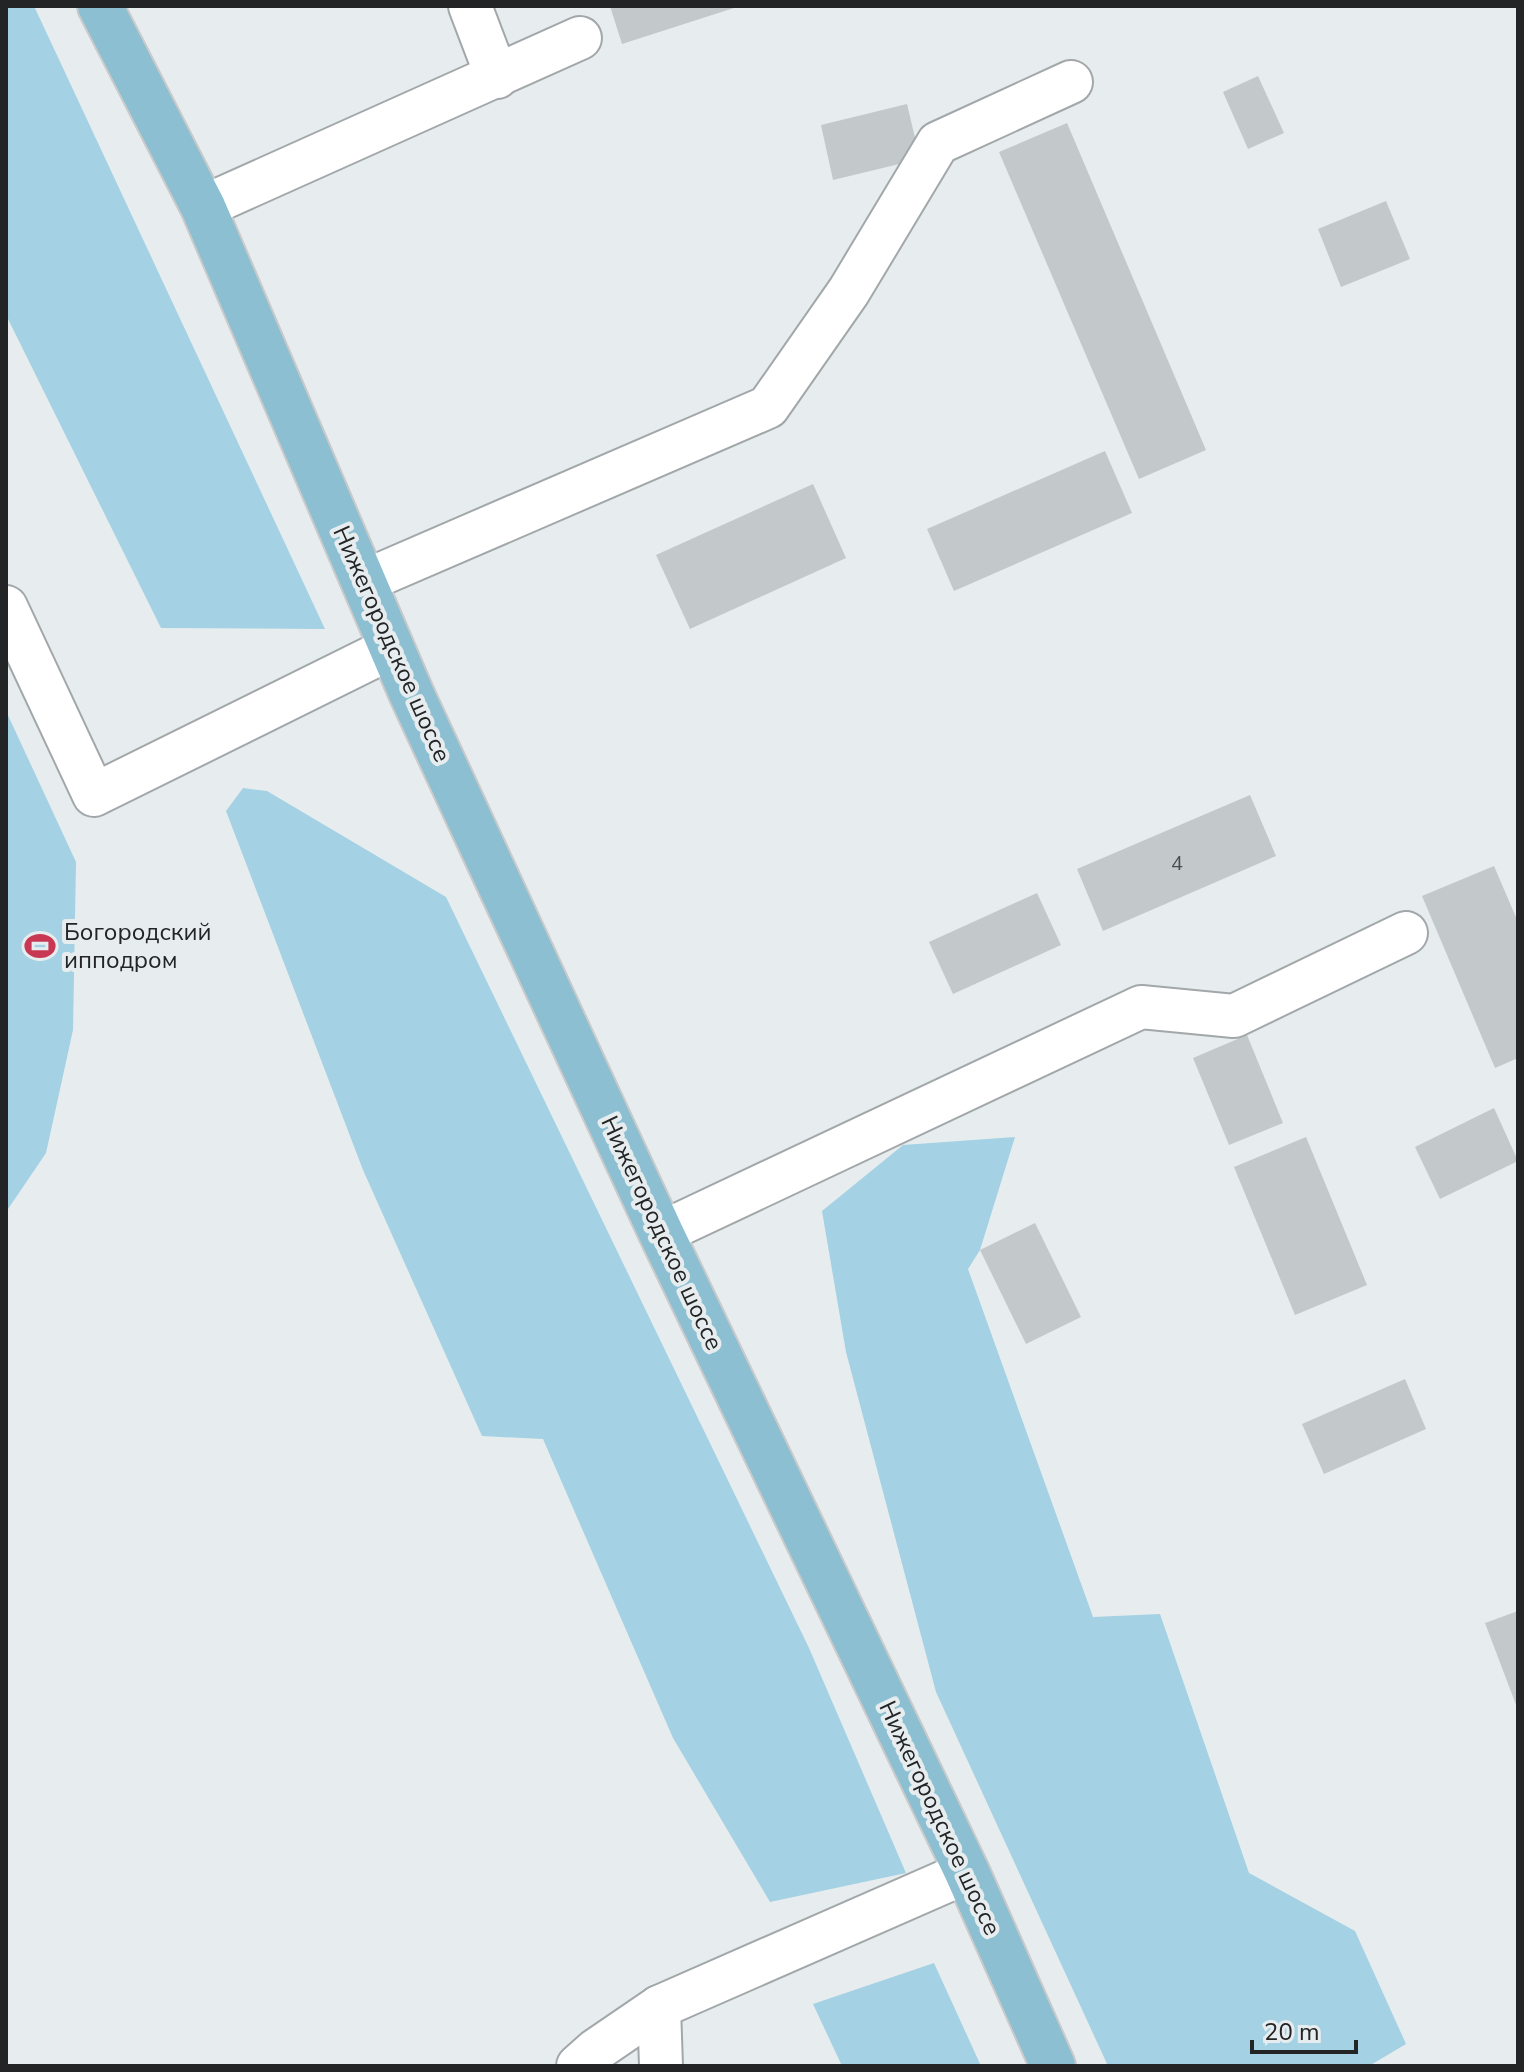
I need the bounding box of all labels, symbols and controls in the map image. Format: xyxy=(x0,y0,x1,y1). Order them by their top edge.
street label: Нижегородское шоссе xyxy=(325,521,459,767)
house number: 4 xyxy=(1171,850,1183,877)
place label: Богородский ипподром xyxy=(64,916,211,976)
sports icon: Богородский ипподром xyxy=(23,929,57,963)
street label: Нижегородское шоссе xyxy=(594,1111,730,1355)
street label: Нижегородское шоссе xyxy=(872,1696,1008,1940)
scale bar xyxy=(1252,2004,1356,2054)
text: 20 m xyxy=(1264,2016,1320,2048)

